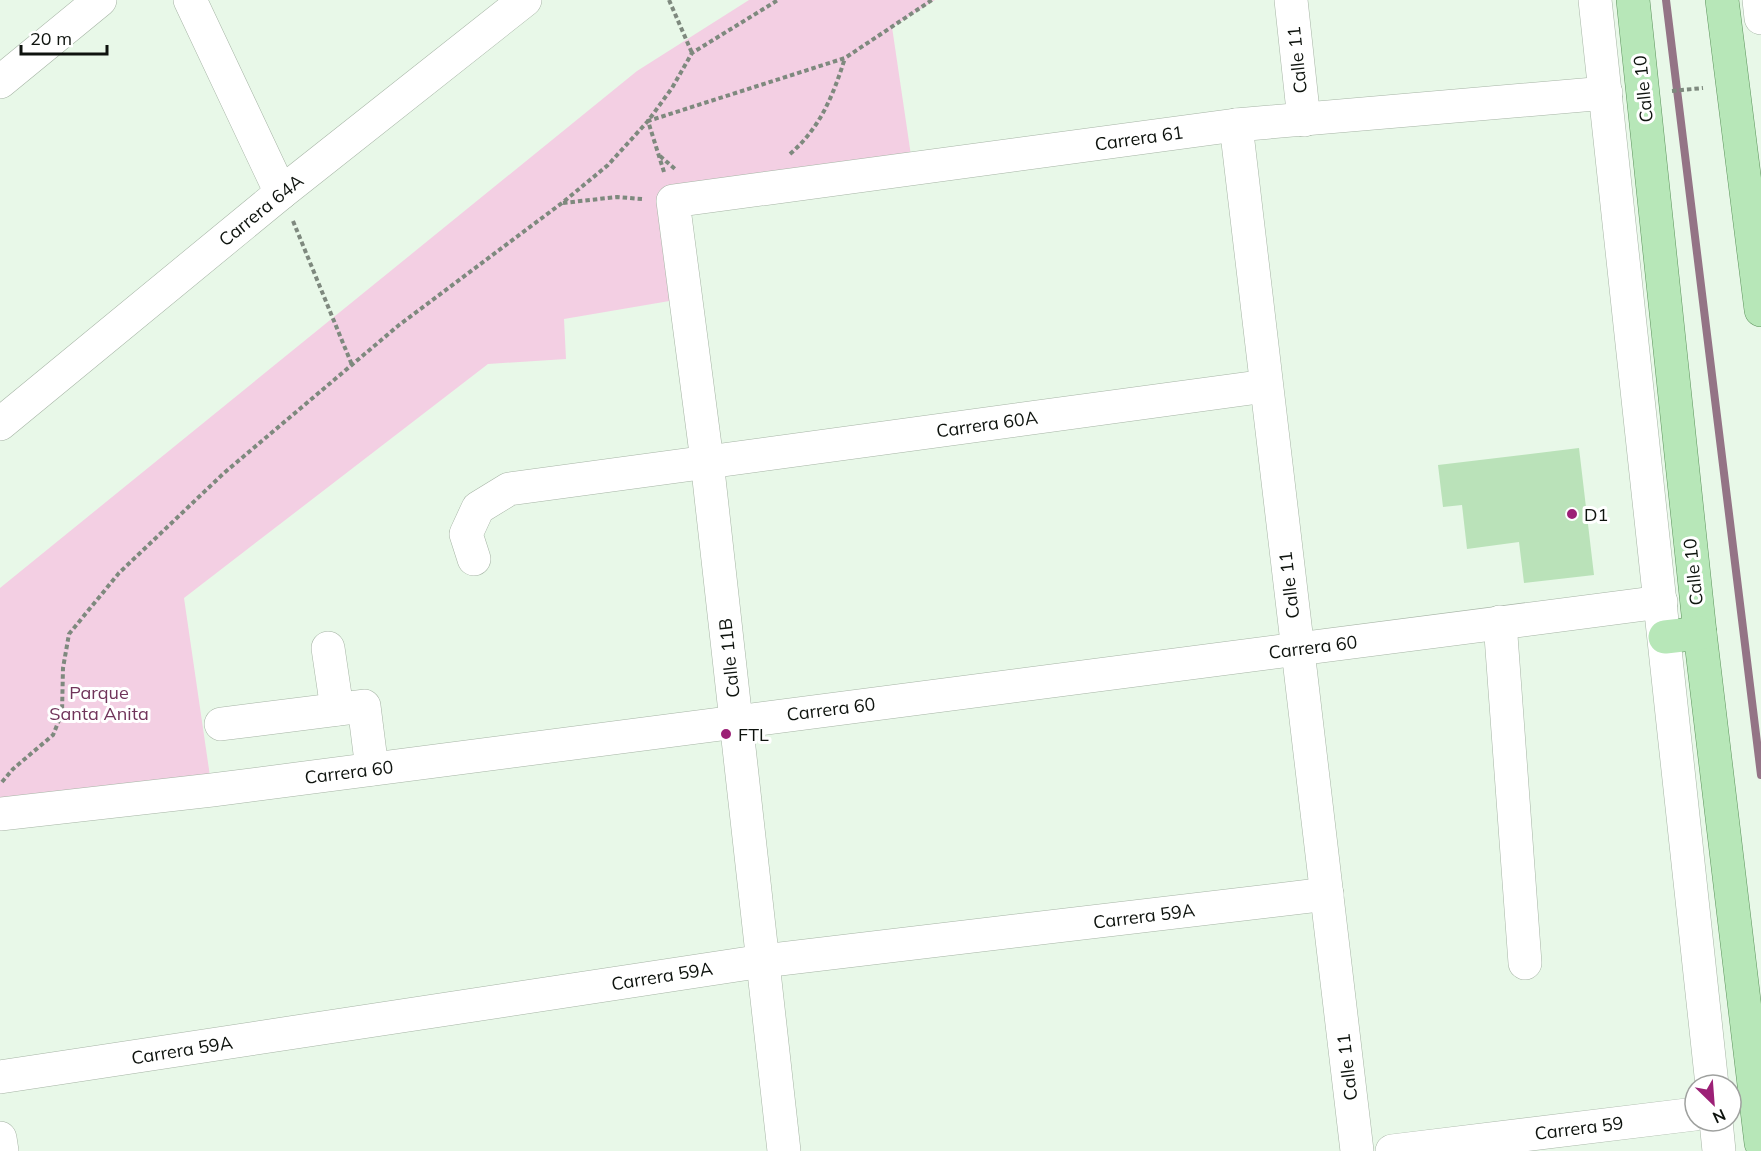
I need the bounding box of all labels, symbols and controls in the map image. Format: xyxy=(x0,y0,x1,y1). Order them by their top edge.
scale bar xyxy=(21,18,106,56)
street label: Calle 11 xyxy=(1282,25,1312,95)
text: 20 m xyxy=(30,27,72,50)
street label: Calle 10 xyxy=(1628,54,1658,124)
street label: Carrera 61 xyxy=(1093,120,1185,156)
street label: Carrera 64A xyxy=(214,169,308,251)
street label: Carrera 60A xyxy=(935,405,1039,443)
place label: D1 xyxy=(1584,503,1608,526)
marker: D1 xyxy=(1565,507,1579,521)
street label: Calle 10 xyxy=(1678,537,1708,607)
street label: Calle 11 xyxy=(1273,550,1305,620)
street label: Calle 11B xyxy=(713,617,745,699)
street label: Carrera 60 xyxy=(1267,630,1359,664)
park label: Parque Santa Anita xyxy=(49,681,149,725)
street label: Carrera 60 xyxy=(785,692,877,726)
place label: FTL xyxy=(738,723,769,746)
marker: FTL xyxy=(719,727,733,741)
street label: Carrera 60 xyxy=(303,755,395,789)
street label: Carrera 59A xyxy=(1092,898,1196,934)
street label: Carrera 59A xyxy=(610,957,714,995)
street label: Carrera 59A xyxy=(130,1031,234,1069)
street label: Calle 11 xyxy=(1331,1032,1363,1102)
north arrow xyxy=(1683,1073,1743,1133)
text: N xyxy=(1710,1105,1729,1128)
street label: Carrera 59 xyxy=(1533,1111,1625,1145)

